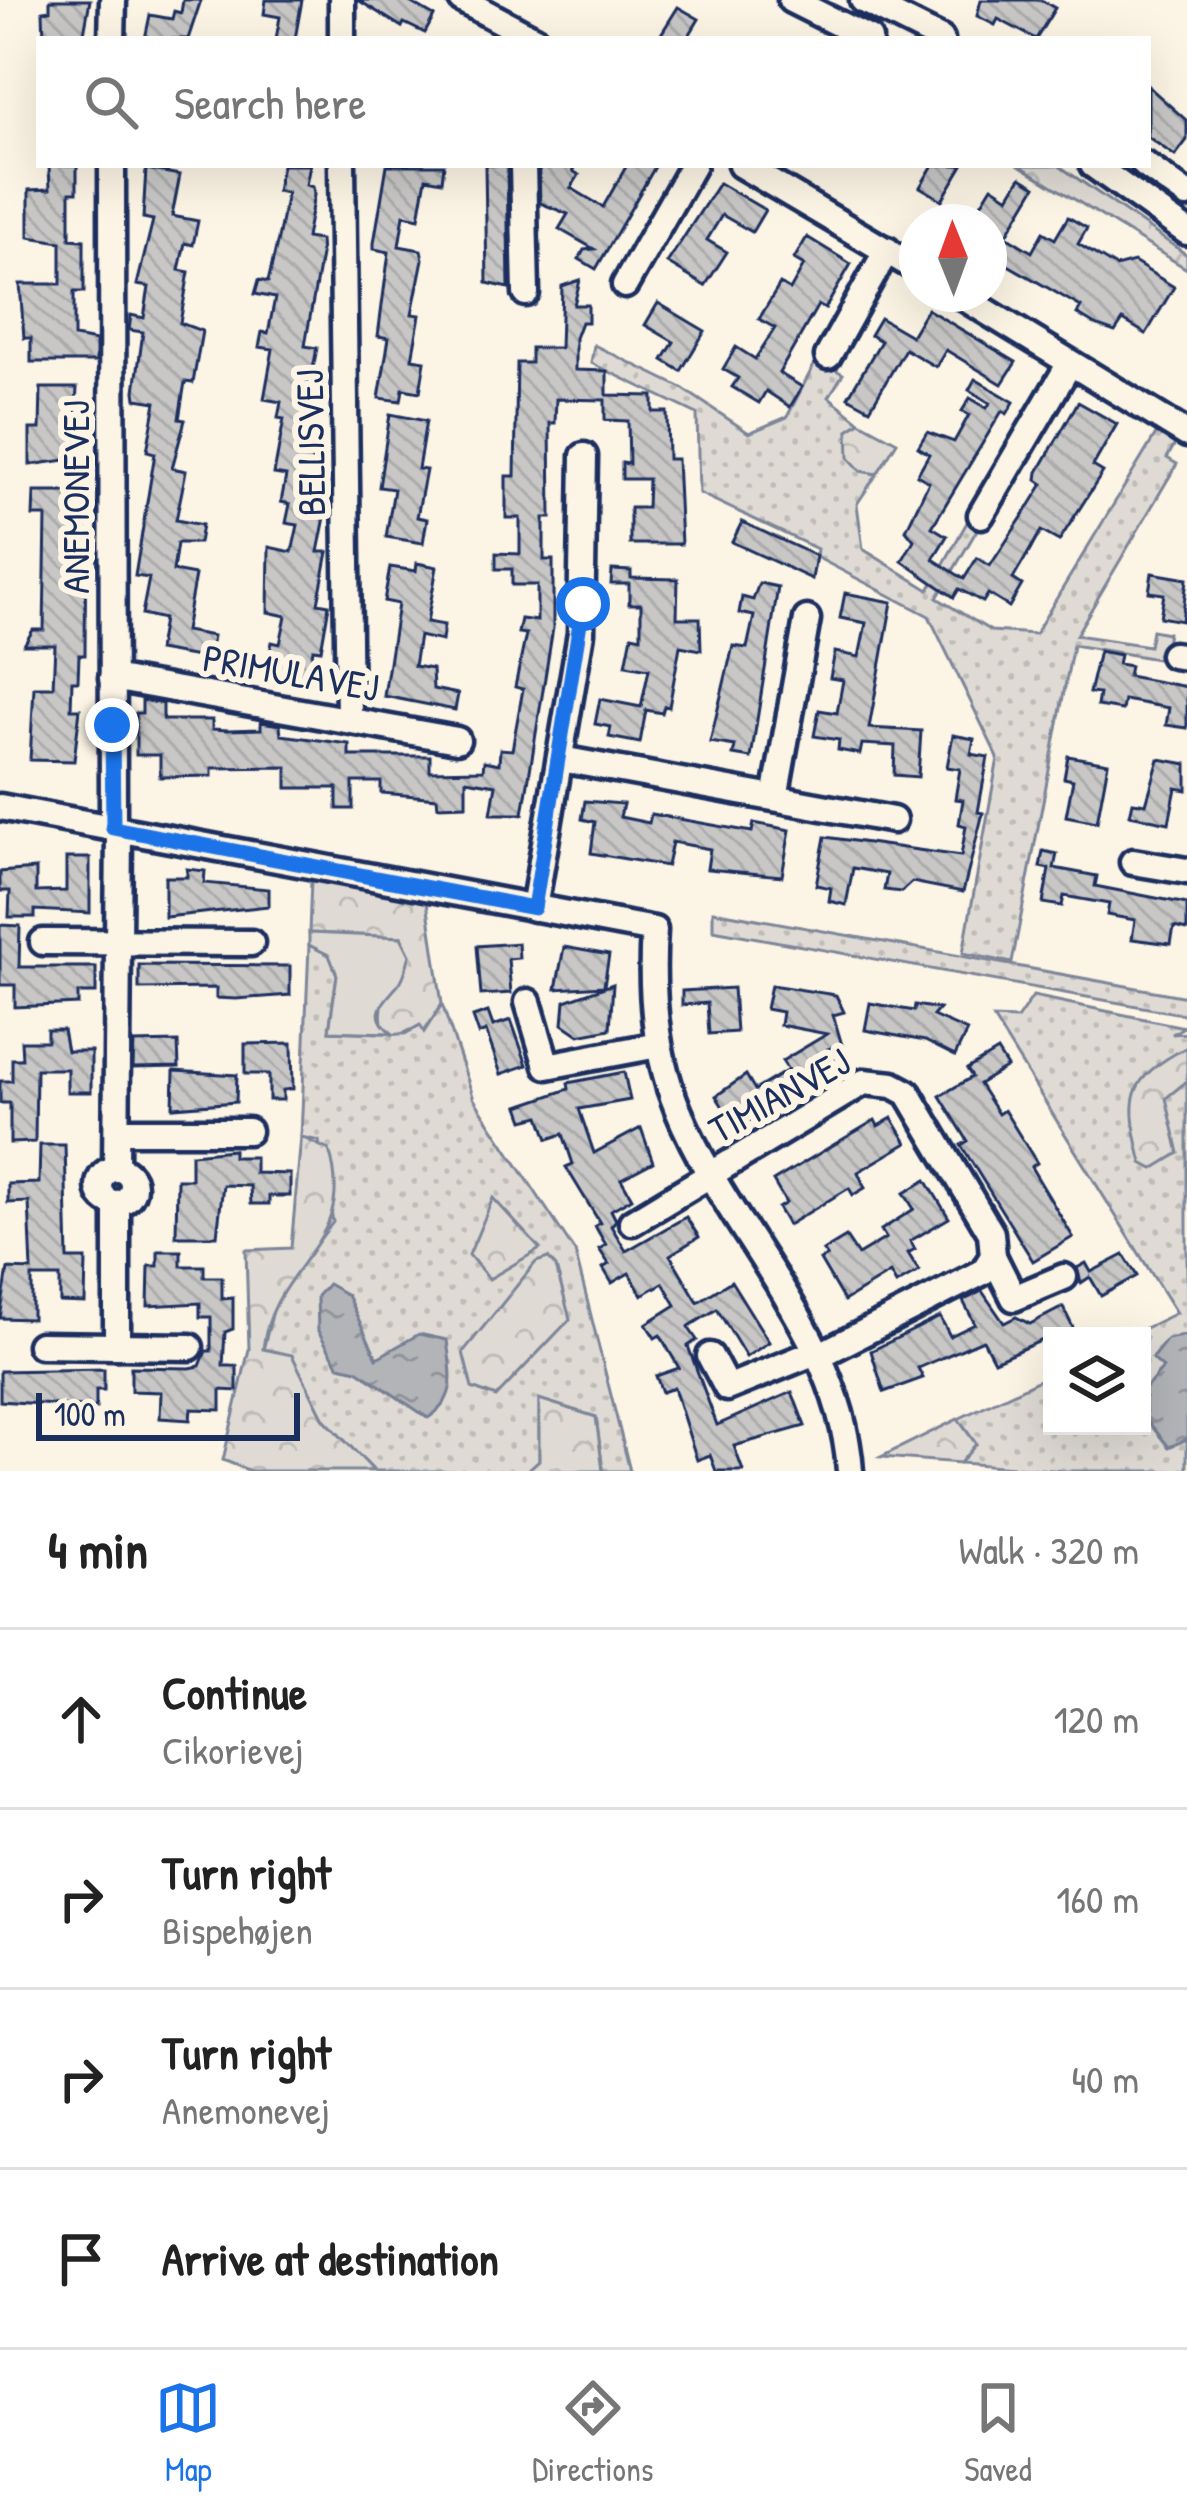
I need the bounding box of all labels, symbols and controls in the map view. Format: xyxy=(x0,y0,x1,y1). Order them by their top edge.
search box xyxy=(36,36,1151,168)
icon: search xyxy=(78,69,144,135)
text: Search here xyxy=(174,72,366,133)
north arrow xyxy=(899,204,1007,312)
street label: BELLISVEJ xyxy=(282,369,337,517)
street label: ANEMONEVEJ xyxy=(48,400,101,594)
route start xyxy=(556,577,610,631)
street label: PRIMULAVEJ xyxy=(199,630,383,713)
route end xyxy=(85,698,139,752)
street label: TIMIANVEJ xyxy=(699,1034,859,1155)
map controls xyxy=(1043,1327,1151,1435)
button: layers xyxy=(1043,1327,1151,1435)
scale bar xyxy=(36,1387,300,1440)
text: 100 m xyxy=(54,1392,126,1436)
text: 4 min xyxy=(48,1515,148,1584)
text: Walk · 320 m xyxy=(959,1523,1139,1576)
text: Continue xyxy=(162,1662,307,1723)
icon: ahead xyxy=(48,1686,114,1752)
text: 120 m xyxy=(1054,1692,1139,1745)
text: Cikorievej xyxy=(162,1723,304,1776)
text: Turn right xyxy=(162,1842,331,1903)
icon: right xyxy=(48,1866,114,1932)
text: 160 m xyxy=(1056,1872,1139,1925)
text: Bispehøjen xyxy=(162,1903,313,1956)
text: Turn right xyxy=(162,2022,331,2083)
icon: right xyxy=(48,2046,114,2112)
text: 40 m xyxy=(1071,2052,1139,2105)
text: Anemonevej xyxy=(162,2083,330,2136)
icon: arrive xyxy=(48,2226,114,2292)
text: Arrive at destination xyxy=(162,2228,499,2289)
tab: Map xyxy=(155,2375,221,2491)
tab: Directions xyxy=(532,2375,654,2491)
tab: Saved xyxy=(964,2375,1032,2491)

